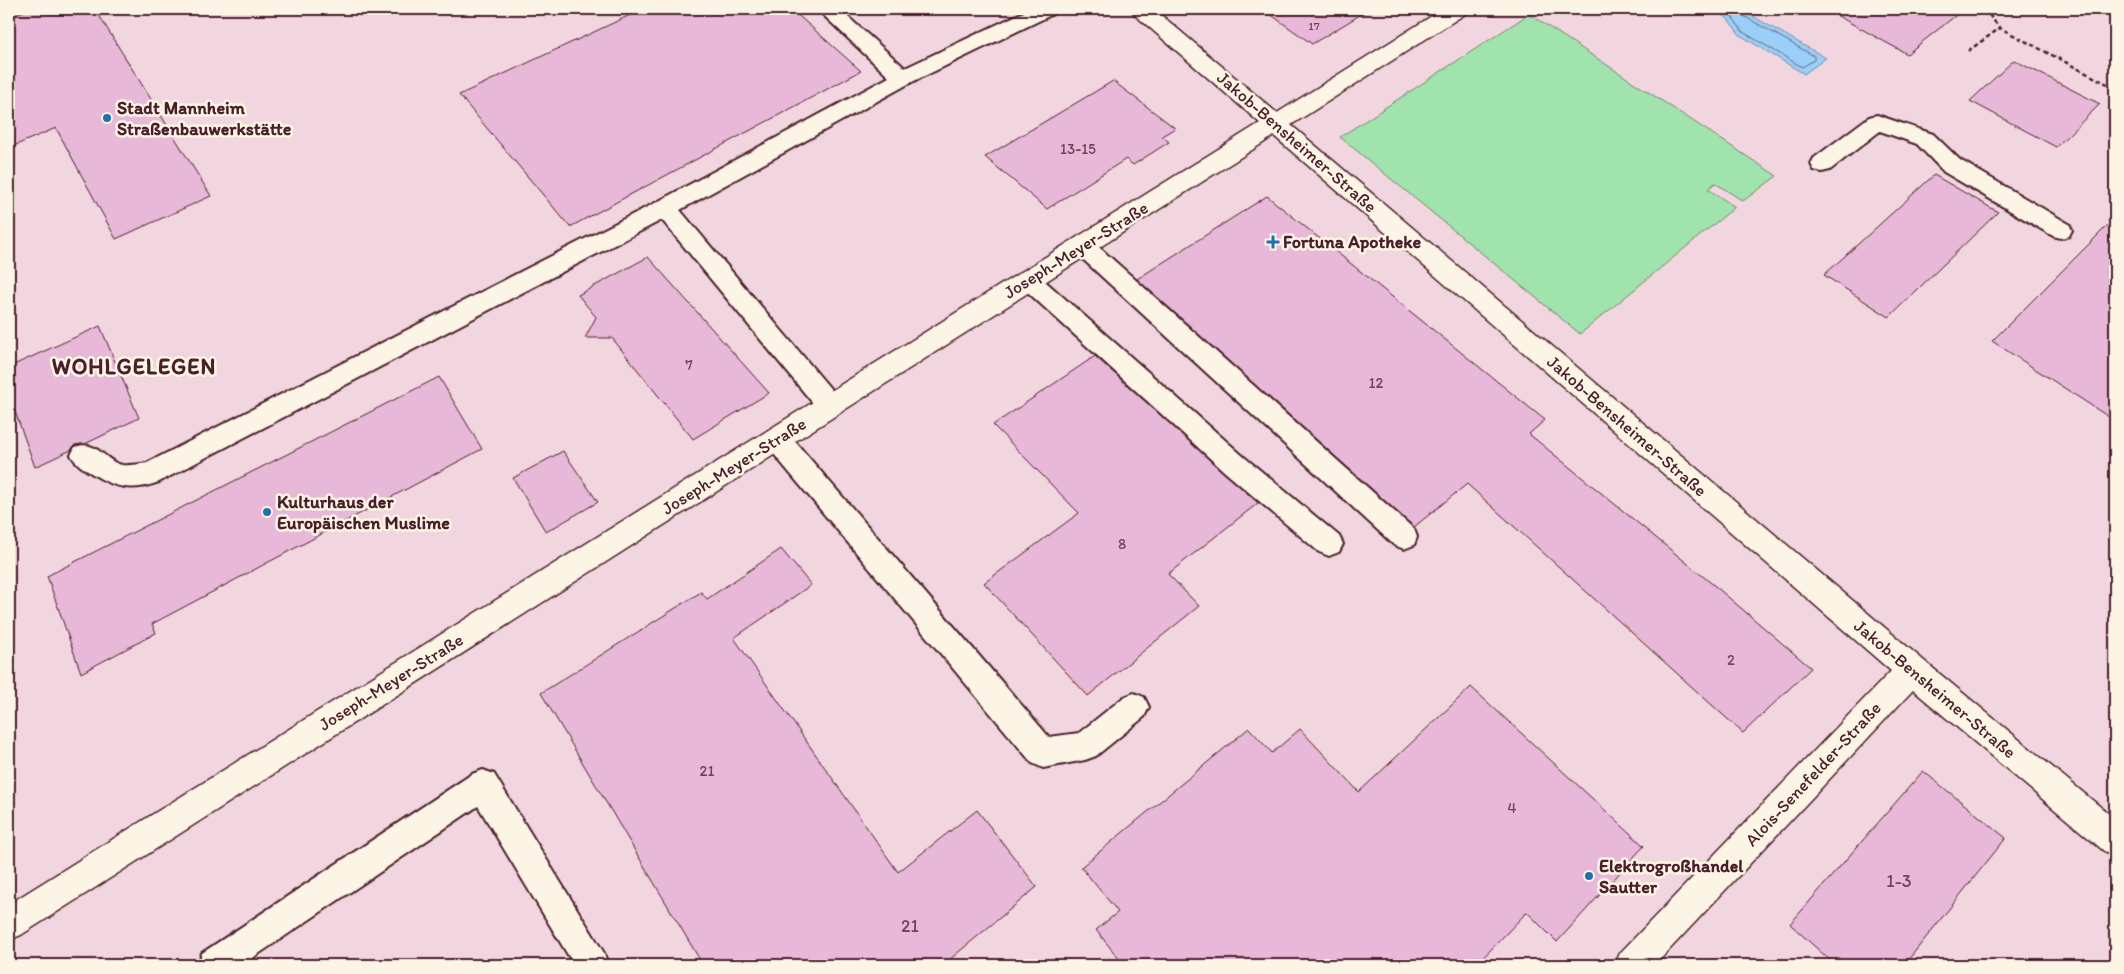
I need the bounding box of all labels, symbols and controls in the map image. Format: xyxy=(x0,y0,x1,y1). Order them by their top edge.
house number: 17 xyxy=(1308,19,1320,33)
street label: Jakob-Bensheimer-Straße xyxy=(1213,67,1381,217)
place label: Stadt Mannheim Straßenbauwerkstätte xyxy=(117,97,292,140)
marker: Stadt Mannheim Straßenbauwerkstätte xyxy=(101,112,113,124)
house number: 13-15 xyxy=(1060,140,1096,158)
street label: Joseph-Meyer-Straße xyxy=(1000,197,1152,303)
place label: Fortuna Apotheke xyxy=(1283,231,1422,253)
marker: Fortuna Apotheke xyxy=(1267,236,1279,248)
street label: Jakob-Bensheimer-Straße xyxy=(1543,351,1711,501)
district label: WOHLGELEGEN xyxy=(52,353,216,380)
house number: 7 xyxy=(685,356,693,374)
house number: 12 xyxy=(1369,374,1384,392)
street label: Joseph-Meyer-Straße xyxy=(658,413,810,519)
place label: Kulturhaus der Europäischen Muslime xyxy=(277,491,450,534)
marker: Kulturhaus der Europäischen Muslime xyxy=(261,506,273,518)
house number: 8 xyxy=(1118,535,1126,553)
street label: Jakob-Bensheimer-Straße xyxy=(1850,615,2020,763)
street label: Joseph-Meyer-Straße xyxy=(315,629,467,735)
house number: 2 xyxy=(1727,651,1735,669)
street label: Alois-Senefelder-Straße xyxy=(1740,697,1886,851)
house number: 21 xyxy=(700,762,714,780)
house number: 4 xyxy=(1507,799,1517,817)
place label: Elektrogroßhandel Sautter xyxy=(1599,855,1744,898)
marker: Elektrogroßhandel Sautter xyxy=(1583,870,1595,882)
house number: 1-3 xyxy=(1886,870,1912,892)
house number: 21 xyxy=(901,915,919,937)

